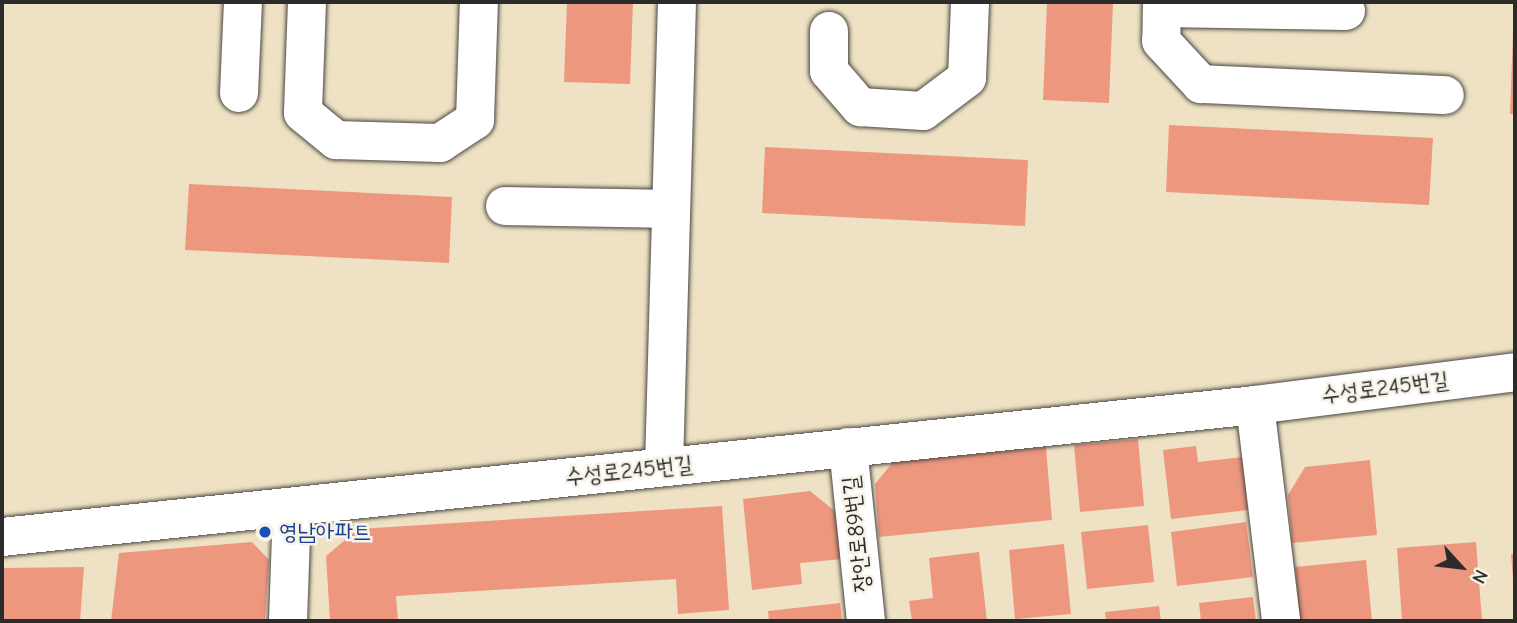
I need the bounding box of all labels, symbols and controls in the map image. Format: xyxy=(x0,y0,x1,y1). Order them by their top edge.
street label: 수성로245번길 xyxy=(1320,367,1450,409)
street label: 수성로245번길 xyxy=(564,451,694,491)
street label: 장안로89번길 xyxy=(837,475,877,593)
place label: 영남아파트 xyxy=(279,518,372,546)
marker: 영남아파트 xyxy=(257,524,273,540)
north arrow xyxy=(1426,532,1496,602)
text: N xyxy=(1467,566,1492,587)

